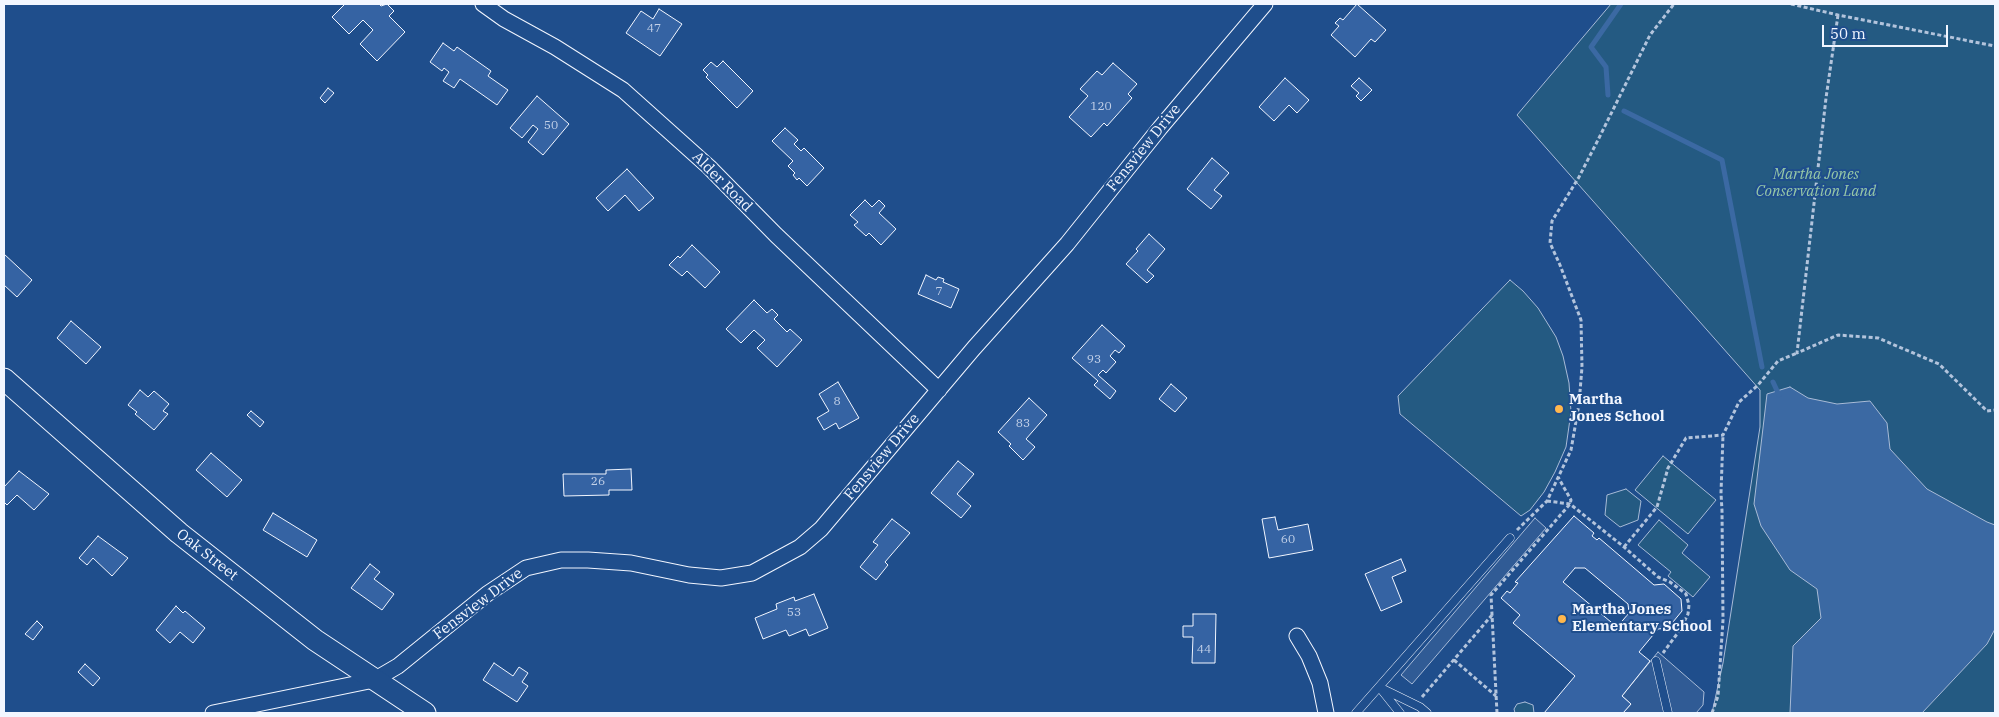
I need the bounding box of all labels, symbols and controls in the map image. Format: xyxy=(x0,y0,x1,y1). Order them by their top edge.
scale bar xyxy=(1824,15,1950,47)
house number: 47 xyxy=(647,22,661,36)
text: 50 m xyxy=(1830,24,1866,43)
house number: 120 xyxy=(1090,100,1112,114)
street label: Fensview Drive xyxy=(1103,101,1185,195)
house number: 50 xyxy=(544,119,558,133)
street label: Alder Road xyxy=(688,148,756,216)
park label: Martha Jones Conservation Land xyxy=(1756,166,1876,201)
house number: 7 xyxy=(935,285,943,299)
house number: 93 xyxy=(1087,353,1101,367)
place label: Martha Jones School xyxy=(1569,391,1665,426)
house number: 8 xyxy=(833,395,841,409)
marker: Martha Jones School xyxy=(1553,403,1565,415)
street label: Fensview Drive xyxy=(841,410,923,504)
house number: 83 xyxy=(1016,417,1030,431)
house number: 26 xyxy=(591,475,605,489)
street label: Oak Street xyxy=(173,525,241,585)
house number: 60 xyxy=(1281,533,1295,547)
street label: Fensview Drive xyxy=(430,564,526,644)
place label: Martha Jones Elementary School xyxy=(1572,601,1712,636)
house number: 53 xyxy=(787,606,801,620)
marker: Martha Jones Elementary School xyxy=(1556,613,1568,625)
house number: 44 xyxy=(1197,643,1211,657)

